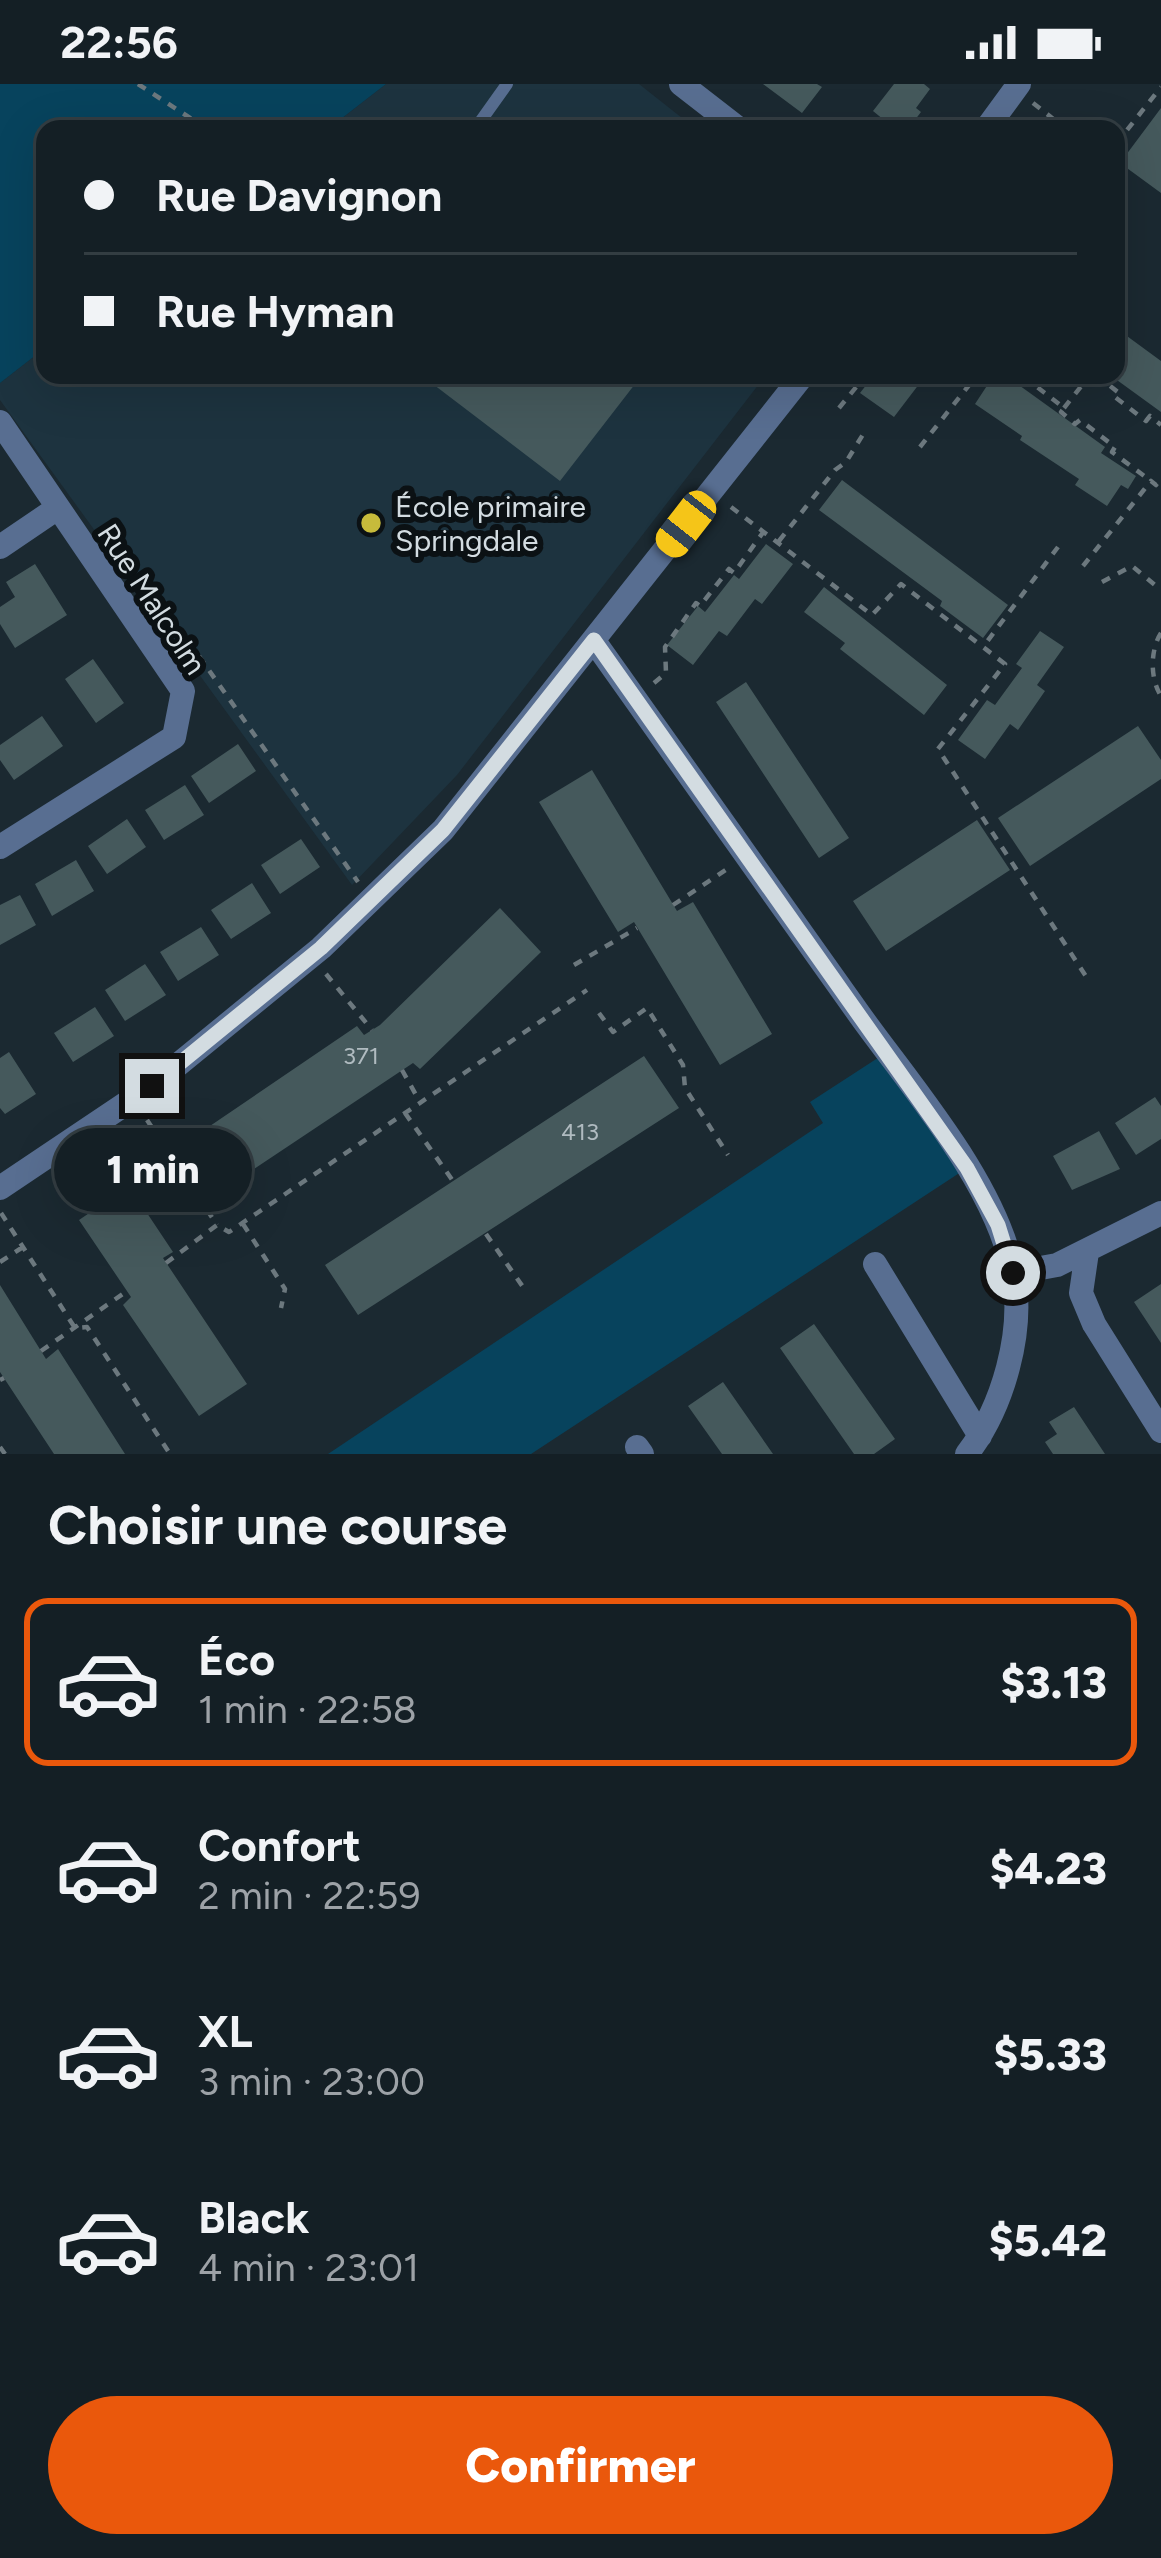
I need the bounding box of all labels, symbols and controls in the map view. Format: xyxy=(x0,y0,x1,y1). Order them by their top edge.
text: 22:56 xyxy=(60,15,178,69)
text: Rue Davignon xyxy=(156,168,442,222)
text: Rue Hyman xyxy=(156,284,395,338)
car xyxy=(650,485,722,563)
place label: École primaire Springdale xyxy=(395,488,586,559)
marker: École primaire Springdale xyxy=(358,510,384,536)
street label: Rue Malcolm xyxy=(90,517,214,681)
house number: 371 xyxy=(343,1041,379,1070)
route end xyxy=(125,1059,179,1113)
house number: 413 xyxy=(561,1117,599,1146)
callout: 1 min xyxy=(53,1128,251,1212)
text: 1 min xyxy=(106,1146,200,1193)
route start xyxy=(986,1246,1040,1300)
text: Choisir une course xyxy=(48,1493,507,1558)
icon: car xyxy=(54,1628,162,1736)
text: Éco xyxy=(198,1632,275,1686)
text: $3.13 xyxy=(1001,1655,1107,1709)
text: 1 min · 22:58 xyxy=(198,1686,417,1733)
icon: car xyxy=(54,1814,162,1922)
text: Confort xyxy=(198,1818,361,1872)
text: $4.23 xyxy=(990,1841,1107,1895)
text: 2 min · 22:59 xyxy=(198,1872,421,1919)
icon: car xyxy=(54,2000,162,2108)
text: XL xyxy=(198,2004,253,2058)
text: $5.33 xyxy=(993,2027,1107,2081)
text: 3 min · 23:00 xyxy=(198,2058,425,2105)
icon: car xyxy=(54,2186,162,2294)
text: Black xyxy=(198,2190,309,2244)
text: $5.42 xyxy=(989,2213,1107,2267)
text: 4 min · 23:01 xyxy=(198,2244,419,2291)
button: Confirmer xyxy=(48,2396,1113,2534)

